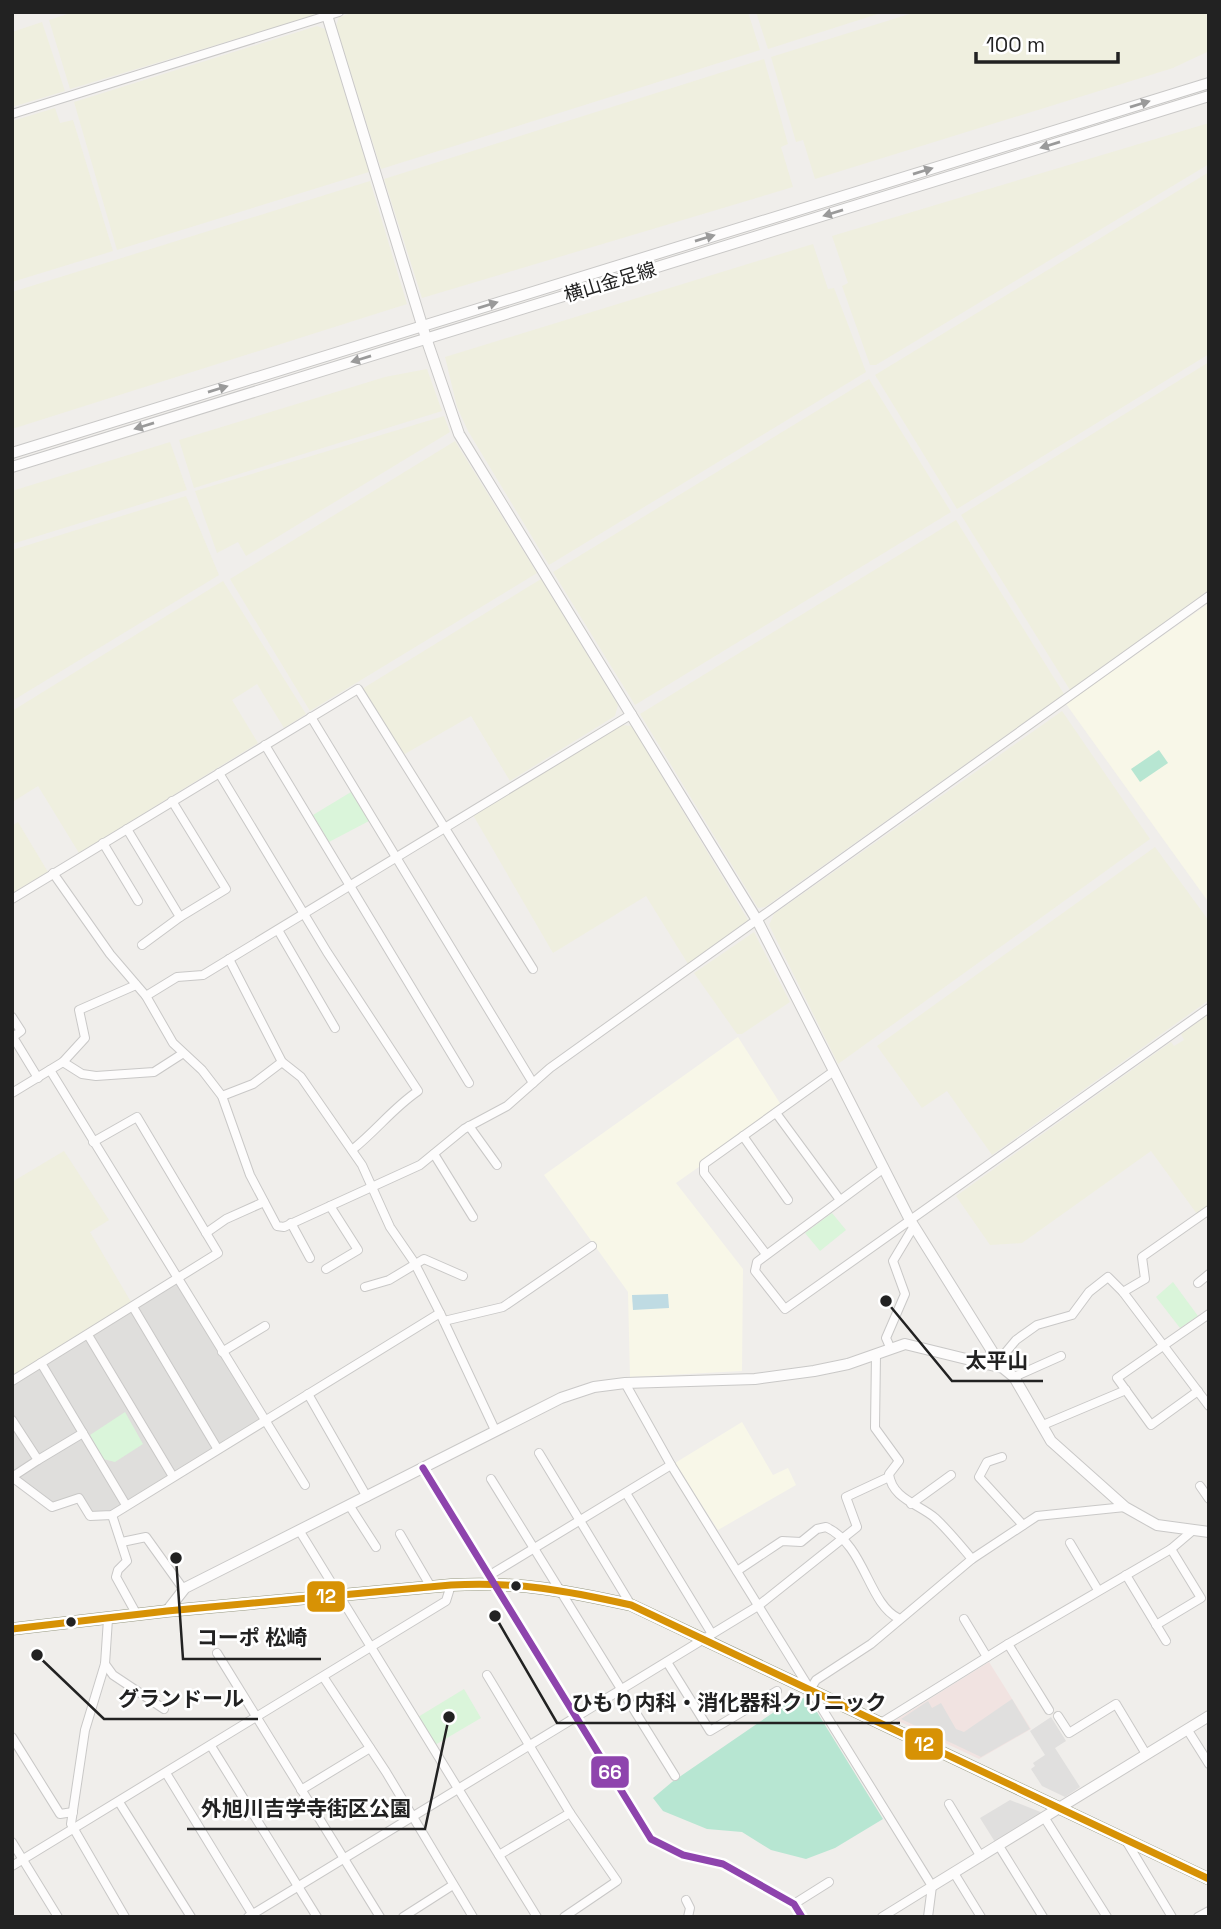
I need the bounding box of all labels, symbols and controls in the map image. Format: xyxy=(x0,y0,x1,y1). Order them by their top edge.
scale bar xyxy=(976,21,1118,65)
text: 100 m xyxy=(986,31,1045,58)
one-way arrow xyxy=(1130,99,1151,109)
one-way arrow xyxy=(1039,141,1060,151)
one-way arrow xyxy=(913,165,934,175)
one-way arrow xyxy=(822,208,843,218)
one-way arrow xyxy=(695,232,716,242)
street label: 横山金足線 xyxy=(561,256,659,308)
one-way arrow xyxy=(478,299,499,309)
one-way arrow xyxy=(350,354,371,364)
one-way arrow xyxy=(208,384,229,394)
one-way arrow xyxy=(133,422,154,432)
callout: 太平山 xyxy=(952,1339,1043,1381)
text: 太平山 xyxy=(966,1347,1029,1374)
unlabelled marker xyxy=(509,1579,523,1593)
line badge: 12 xyxy=(306,1580,346,1613)
text: 12 xyxy=(316,1584,336,1609)
unlabelled marker xyxy=(64,1615,78,1629)
callout: コーポ 松崎 xyxy=(183,1617,321,1659)
text: コーポ 松崎 xyxy=(197,1624,307,1651)
callout: グランドール xyxy=(104,1677,258,1719)
callout: ひもり内科・消化器科クリニック xyxy=(557,1681,900,1723)
text: グランドール xyxy=(118,1685,244,1712)
text: ひもり内科・消化器科クリニック xyxy=(572,1689,887,1716)
line badge: 12 xyxy=(904,1727,944,1761)
text: 12 xyxy=(914,1732,934,1757)
line badge: 66 xyxy=(590,1755,630,1789)
text: 66 xyxy=(598,1760,622,1785)
callout: 外旭川吉学寺街区公園 xyxy=(187,1787,425,1829)
text: 外旭川吉学寺街区公園 xyxy=(201,1795,411,1822)

